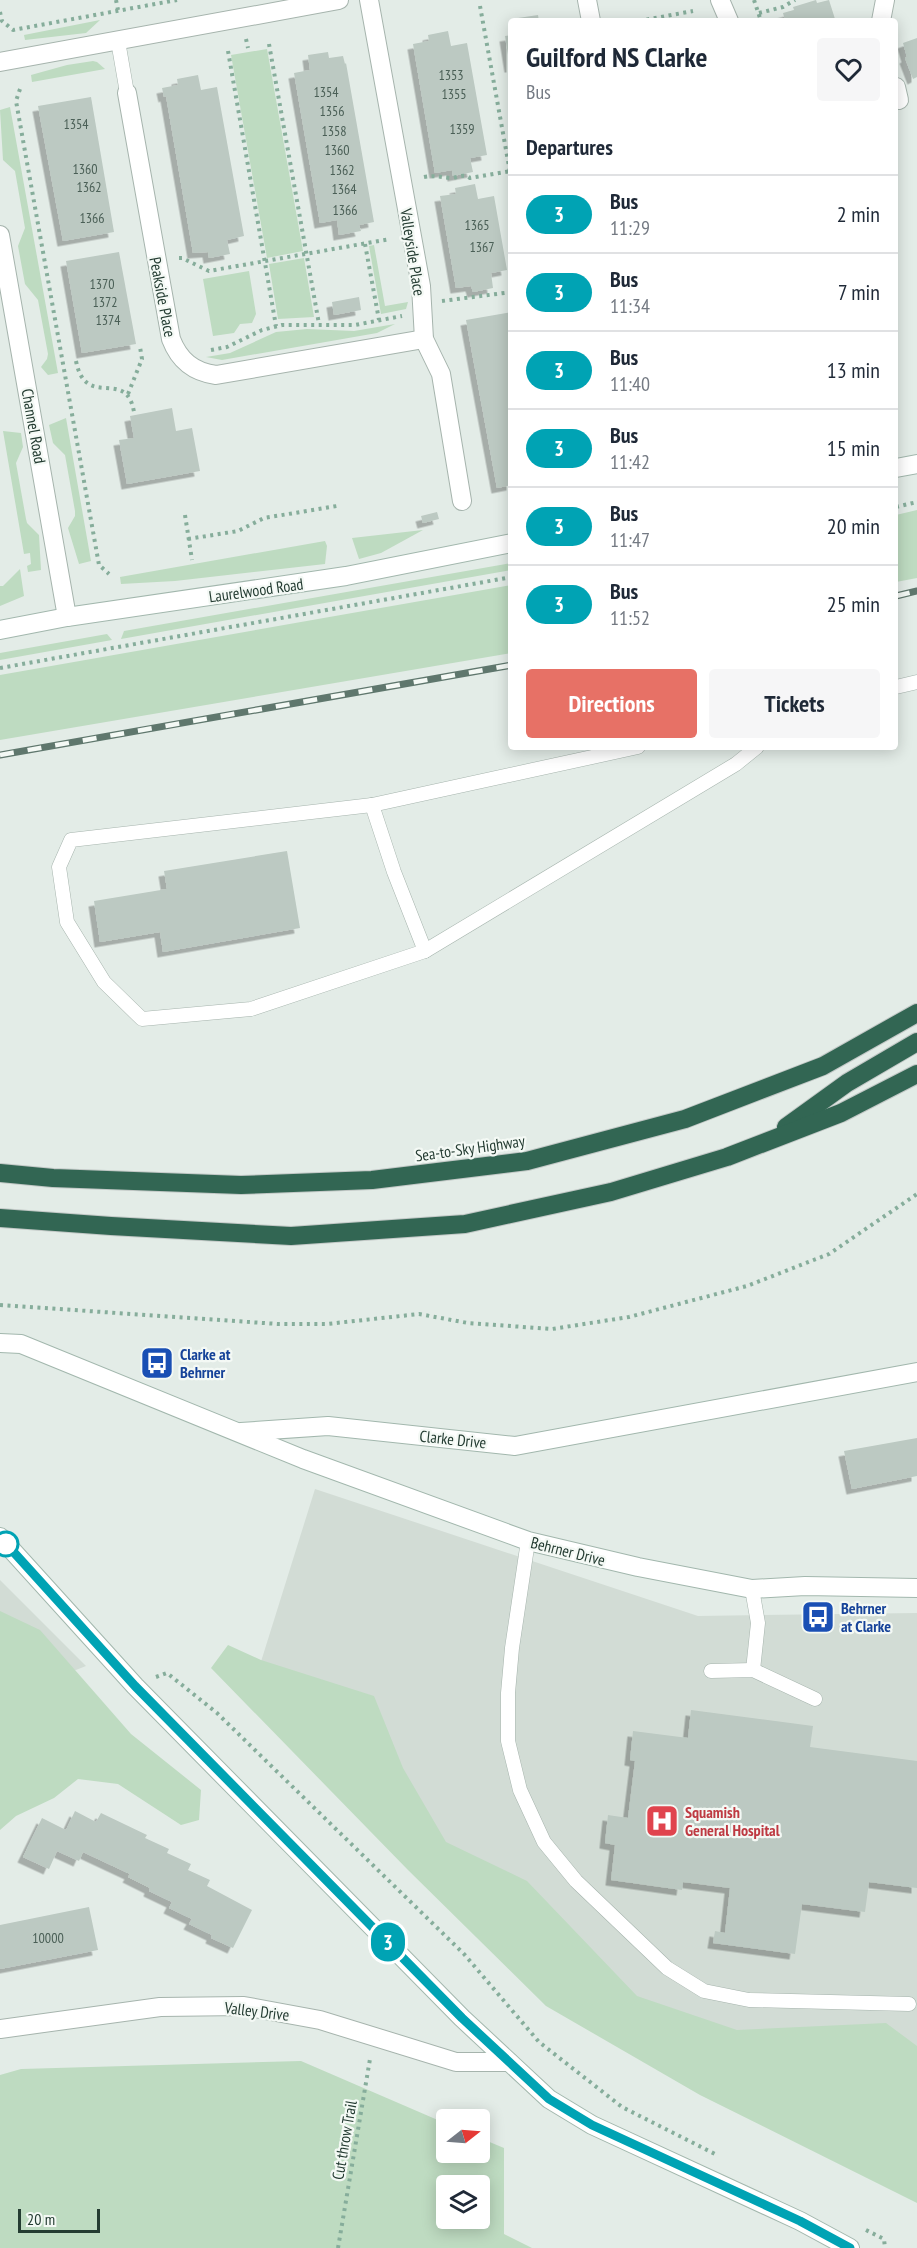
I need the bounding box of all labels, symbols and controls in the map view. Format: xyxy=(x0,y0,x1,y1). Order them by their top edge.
text: Guilford NS Clarke xyxy=(526,38,707,75)
button: heart xyxy=(817,38,880,101)
house number: 1353 xyxy=(438,66,464,84)
text: Bus xyxy=(526,79,551,105)
house number: 1354 xyxy=(313,83,339,101)
house number: 1355 xyxy=(441,85,467,103)
house number: 1356 xyxy=(319,102,345,120)
house number: 1354 xyxy=(63,115,89,133)
house number: 1359 xyxy=(449,120,475,138)
house number: 1358 xyxy=(321,122,347,140)
text: Departures xyxy=(526,133,613,161)
house number: 1360 xyxy=(324,141,350,159)
house number: 1360 xyxy=(72,160,98,178)
house number: 1362 xyxy=(329,161,355,179)
house number: 1362 xyxy=(76,178,102,196)
house number: 1364 xyxy=(331,180,357,198)
text: Bus xyxy=(610,187,638,215)
text: 2 min xyxy=(837,200,880,228)
house number: 1366 xyxy=(332,201,358,219)
text: 3 xyxy=(554,201,564,228)
street label: Valleyside Place xyxy=(396,206,430,297)
house number: 1366 xyxy=(79,209,105,227)
text: 11:29 xyxy=(610,215,650,241)
house number: 1365 xyxy=(464,216,490,234)
house number: 1367 xyxy=(469,238,495,256)
street label: Peakside Place xyxy=(145,255,181,339)
text: Bus xyxy=(610,265,638,293)
house number: 1370 xyxy=(89,275,115,293)
text: 7 min xyxy=(838,278,880,306)
text: 3 xyxy=(554,279,564,306)
house number: 1372 xyxy=(92,293,118,311)
text: 11:34 xyxy=(610,293,650,319)
house number: 1374 xyxy=(95,311,121,329)
text: Bus xyxy=(610,343,638,371)
text: 13 min xyxy=(827,356,880,384)
text: 3 xyxy=(554,357,564,384)
text: 11:40 xyxy=(610,371,650,397)
street label: Channel Road xyxy=(18,387,50,465)
text: Bus xyxy=(610,421,638,449)
text: 15 min xyxy=(827,434,880,462)
text: 3 xyxy=(554,435,564,462)
text: 11:42 xyxy=(610,449,650,475)
text: Bus xyxy=(610,499,638,527)
text: 20 min xyxy=(827,512,880,540)
text: 3 xyxy=(554,513,564,540)
text: 11:47 xyxy=(610,527,650,553)
street label: Laurelwood Road xyxy=(207,573,305,607)
text: Bus xyxy=(610,577,638,605)
text: 25 min xyxy=(827,590,880,618)
text: 3 xyxy=(554,591,564,618)
text: 11:52 xyxy=(610,605,650,631)
button: Directions xyxy=(526,669,697,738)
button: Tickets xyxy=(709,669,880,738)
street label: Sea-to-Sky Highway xyxy=(414,1130,526,1166)
place label: Clarke at Behrner xyxy=(180,1344,231,1382)
bus stop icon: Clarke at Behrner xyxy=(139,1345,175,1381)
street label: Clarke Drive xyxy=(419,1426,487,1452)
unlabelled marker xyxy=(0,1531,19,1557)
street label: Behrner Drive xyxy=(529,1532,607,1570)
place label: Behrner at Clarke xyxy=(841,1598,891,1636)
bus stop icon: Behrner at Clarke xyxy=(800,1599,836,1635)
place label: Squamish General Hospital xyxy=(685,1802,780,1840)
hospital icon: Squamish General Hospital xyxy=(644,1803,680,1839)
line badge: 3 xyxy=(368,1922,408,1962)
house number: 10000 xyxy=(32,1929,64,1947)
text: 3 xyxy=(383,1929,393,1956)
street label: Valley Drive xyxy=(223,1997,290,2025)
street label: Cut throw Trail xyxy=(327,2098,361,2181)
north arrow xyxy=(436,2109,490,2163)
map controls xyxy=(436,2109,490,2229)
button: layers xyxy=(436,2175,490,2229)
scale bar xyxy=(18,2206,100,2234)
text: 20 m xyxy=(27,2209,55,2229)

